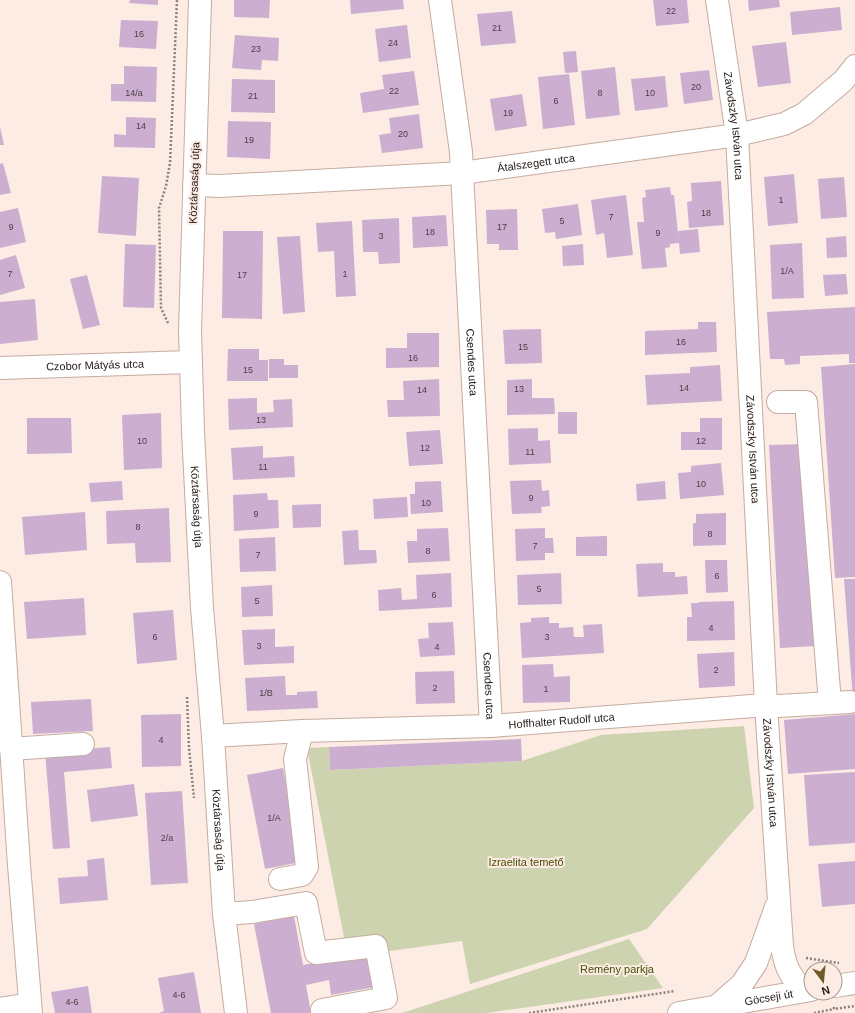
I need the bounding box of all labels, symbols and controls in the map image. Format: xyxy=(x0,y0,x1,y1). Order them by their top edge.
house number: 22 xyxy=(666,6,676,16)
house number: 21 xyxy=(492,23,502,33)
house number: 16 xyxy=(134,29,144,39)
house number: 24 xyxy=(388,38,398,48)
house number: 23 xyxy=(251,44,261,54)
street label: Závodszky István utca xyxy=(722,71,745,181)
house number: 20 xyxy=(691,82,701,92)
house number: 22 xyxy=(389,86,399,96)
house number: 14/a xyxy=(125,88,143,98)
house number: 8 xyxy=(597,88,603,98)
house number: 10 xyxy=(645,88,655,98)
house number: 21 xyxy=(248,91,258,101)
house number: 6 xyxy=(553,96,559,106)
house number: 19 xyxy=(503,108,513,118)
house number: 14 xyxy=(136,121,146,131)
house number: 20 xyxy=(398,129,408,139)
house number: 19 xyxy=(244,135,254,145)
street label: Köztársaság útja xyxy=(187,141,201,224)
street label: Átalszegett utca xyxy=(496,151,576,174)
house number: 1 xyxy=(778,195,784,205)
house number: 18 xyxy=(701,208,711,218)
house number: 7 xyxy=(608,212,614,222)
house number: 5 xyxy=(559,216,565,226)
house number: 9 xyxy=(8,222,14,232)
house number: 17 xyxy=(497,222,507,232)
house number: 18 xyxy=(425,227,435,237)
house number: 9 xyxy=(655,228,661,238)
house number: 3 xyxy=(378,231,384,241)
house number: 1/A xyxy=(780,266,794,276)
house number: 7 xyxy=(7,269,13,279)
house number: 1 xyxy=(342,269,348,279)
house number: 17 xyxy=(237,270,247,280)
street label: Csendes utca xyxy=(464,328,480,397)
house number: 16 xyxy=(676,337,686,347)
house number: 15 xyxy=(518,342,528,352)
house number: 16 xyxy=(408,353,418,363)
street label: Czobor Mátyás utca xyxy=(46,357,145,373)
house number: 15 xyxy=(243,365,253,375)
house number: 14 xyxy=(679,383,689,393)
house number: 13 xyxy=(514,384,524,394)
house number: 14 xyxy=(417,385,427,395)
street label: Závodszky István utca xyxy=(744,394,762,505)
house number: 13 xyxy=(256,415,266,425)
house number: 10 xyxy=(137,436,147,446)
house number: 12 xyxy=(696,436,706,446)
house number: 12 xyxy=(420,443,430,453)
house number: 11 xyxy=(525,447,535,457)
house number: 11 xyxy=(258,462,268,472)
street label: Köztársaság útja xyxy=(189,465,205,549)
house number: 10 xyxy=(696,479,706,489)
house number: 9 xyxy=(528,493,534,503)
house number: 10 xyxy=(421,498,431,508)
house number: 9 xyxy=(253,509,259,519)
house number: 8 xyxy=(135,522,141,532)
house number: 8 xyxy=(707,529,713,539)
house number: 7 xyxy=(532,541,538,551)
house number: 8 xyxy=(425,546,431,556)
house number: 7 xyxy=(255,550,261,560)
house number: 6 xyxy=(714,571,720,581)
house number: 5 xyxy=(536,584,542,594)
house number: 6 xyxy=(431,590,437,600)
house number: 5 xyxy=(254,596,260,606)
house number: 4 xyxy=(708,623,714,633)
house number: 6 xyxy=(152,632,158,642)
house number: 3 xyxy=(544,632,550,642)
house number: 3 xyxy=(256,641,262,651)
house number: 4 xyxy=(434,642,440,652)
street label: Csendes utca xyxy=(481,652,497,721)
house number: 2 xyxy=(713,665,719,675)
house number: 2 xyxy=(432,683,438,693)
house number: 1 xyxy=(543,684,549,694)
house number: 1/B xyxy=(259,688,273,698)
street label: Hoffhalter Rudolf utca xyxy=(508,711,616,731)
street label: Závodszky István utca xyxy=(761,718,780,828)
house number: 4 xyxy=(158,735,164,745)
street label: Köztársaság útja xyxy=(210,789,227,872)
house number: 1/A xyxy=(267,813,281,823)
house number: 2/a xyxy=(161,833,173,843)
park label: Izraelita temető xyxy=(488,856,564,868)
north arrow xyxy=(803,961,843,1001)
park label: Remény parkja xyxy=(580,963,655,975)
text: N xyxy=(820,984,831,997)
street label: Göcseji út xyxy=(743,987,794,1007)
house number: 4-6 xyxy=(172,990,186,1000)
house number: 4-6 xyxy=(65,997,79,1007)

